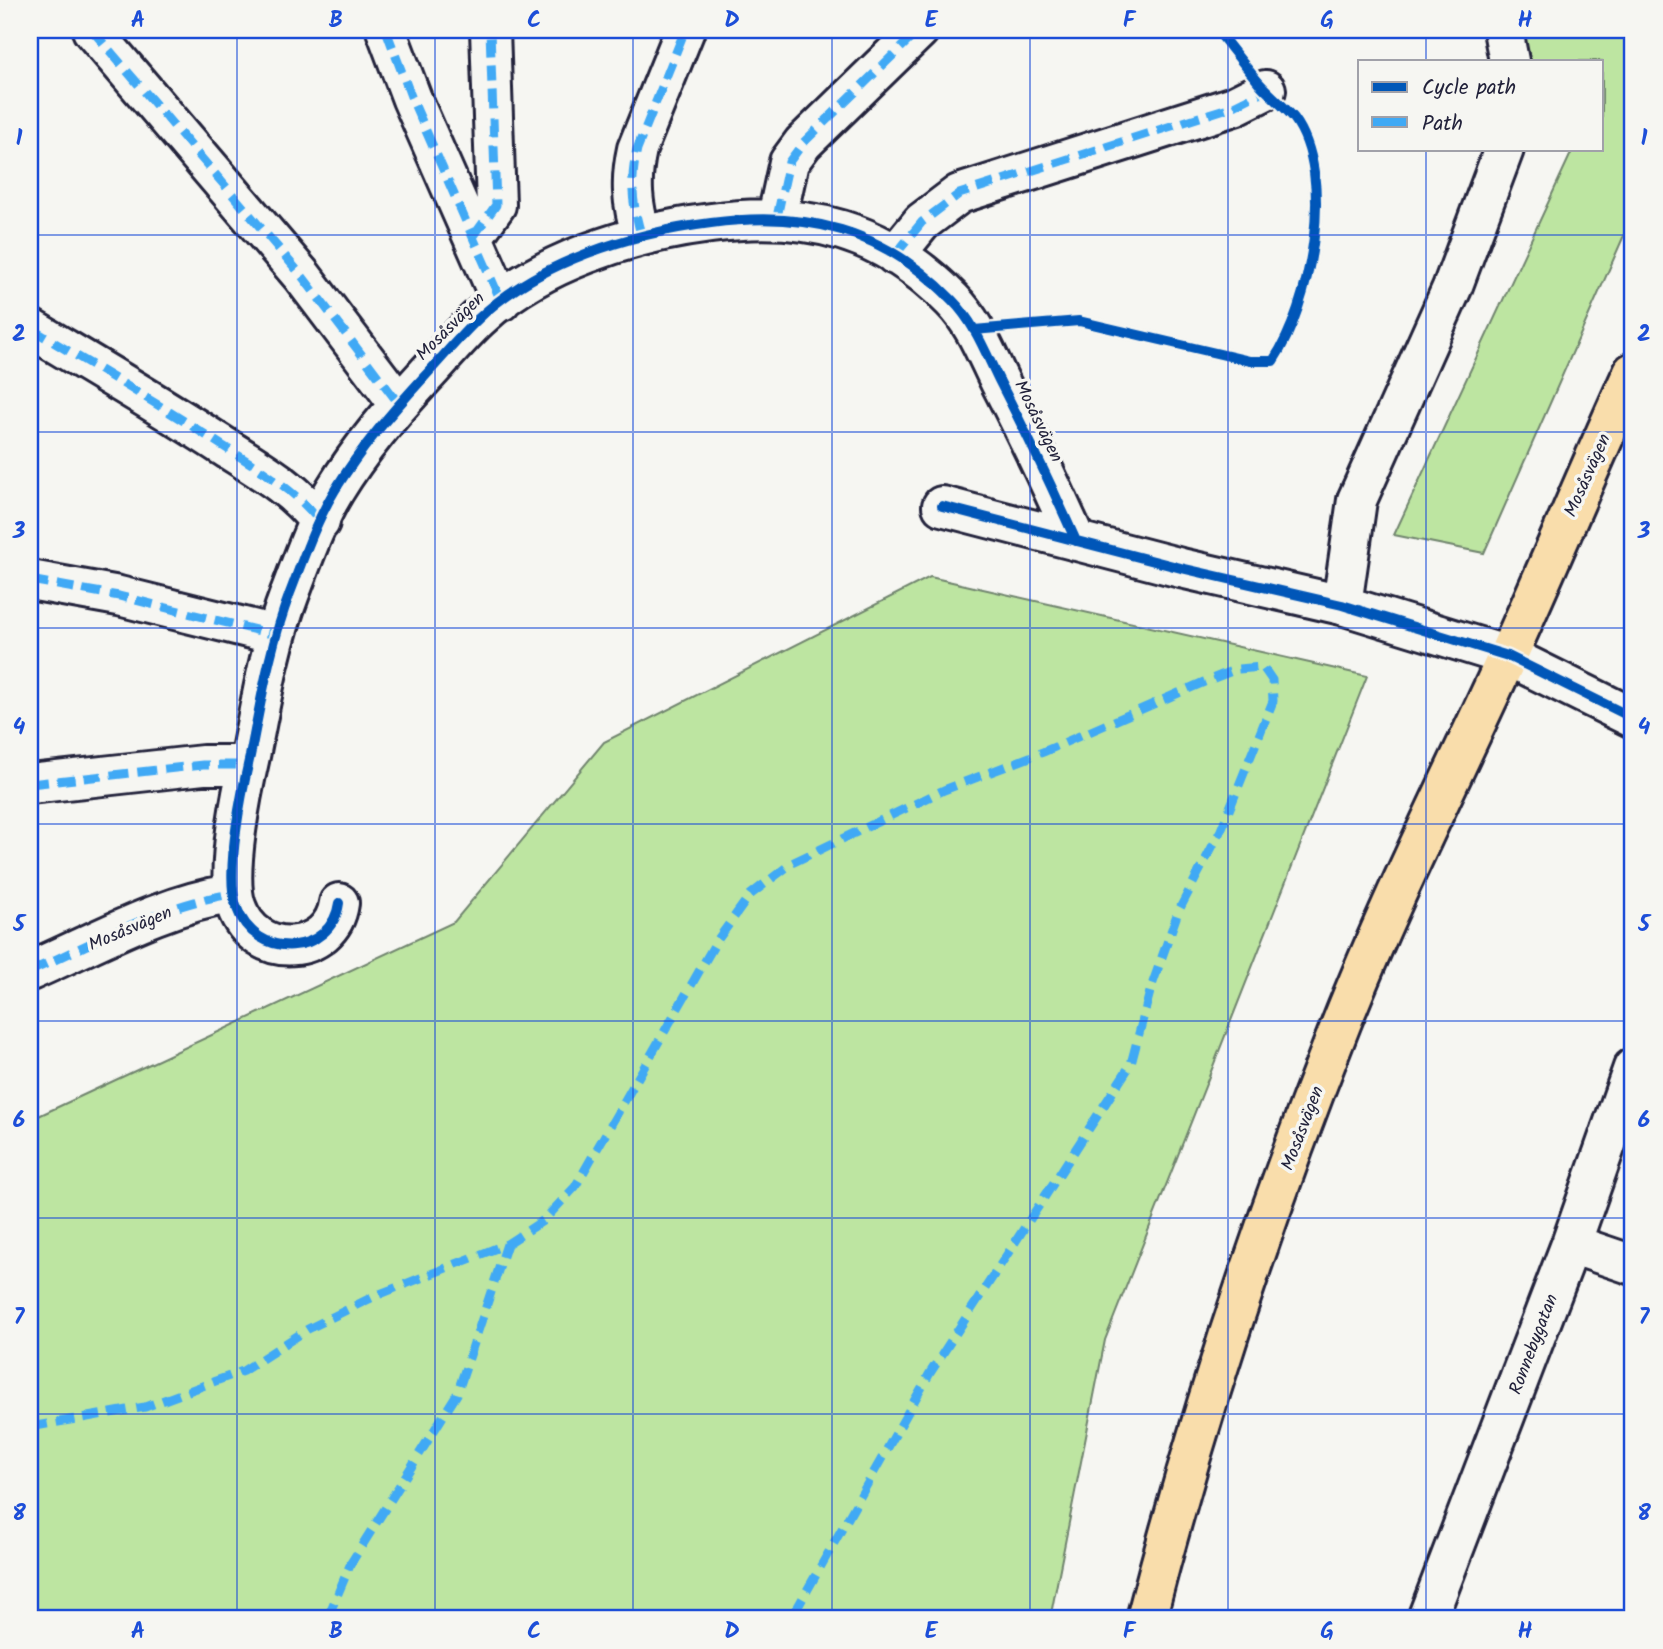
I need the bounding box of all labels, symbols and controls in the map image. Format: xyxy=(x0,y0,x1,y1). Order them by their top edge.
text: A xyxy=(131,3,145,39)
text: B xyxy=(329,3,343,39)
text: C xyxy=(527,3,541,39)
text: D xyxy=(724,3,740,39)
text: E xyxy=(925,3,939,39)
text: F xyxy=(1123,3,1137,39)
text: G xyxy=(1320,3,1334,39)
text: H xyxy=(1518,3,1533,39)
legend xyxy=(1358,60,1604,150)
text: Cycle path xyxy=(1422,72,1516,105)
text: Path xyxy=(1422,108,1463,141)
text: 1 xyxy=(16,121,23,157)
text: 1 xyxy=(1641,121,1648,157)
street label: Mosåsvägen xyxy=(410,286,493,369)
text: 2 xyxy=(12,317,26,353)
text: 2 xyxy=(1637,317,1651,353)
street label: Mosåsvägen xyxy=(1005,376,1070,468)
street label: Mosåsvägen xyxy=(1557,429,1620,522)
text: 3 xyxy=(12,514,26,550)
text: 3 xyxy=(1637,514,1651,550)
text: 4 xyxy=(13,710,26,746)
text: 4 xyxy=(1638,710,1651,746)
street label: Mosåsvägen xyxy=(84,899,177,960)
text: 5 xyxy=(12,907,27,943)
text: 5 xyxy=(1637,907,1652,943)
street label: Mosåsvägen xyxy=(1274,1082,1333,1175)
text: 6 xyxy=(13,1103,25,1139)
text: 6 xyxy=(1638,1103,1650,1139)
street label: Ronnebygatan xyxy=(1502,1290,1567,1399)
text: 7 xyxy=(14,1300,26,1336)
text: 7 xyxy=(1639,1300,1651,1336)
text: 8 xyxy=(12,1496,26,1532)
text: 8 xyxy=(1637,1496,1651,1532)
text: A xyxy=(131,1614,145,1649)
text: B xyxy=(329,1614,343,1649)
text: C xyxy=(527,1614,541,1649)
text: D xyxy=(724,1614,740,1649)
text: E xyxy=(925,1614,939,1649)
text: F xyxy=(1123,1614,1137,1649)
text: G xyxy=(1320,1614,1334,1649)
text: H xyxy=(1518,1614,1533,1649)

